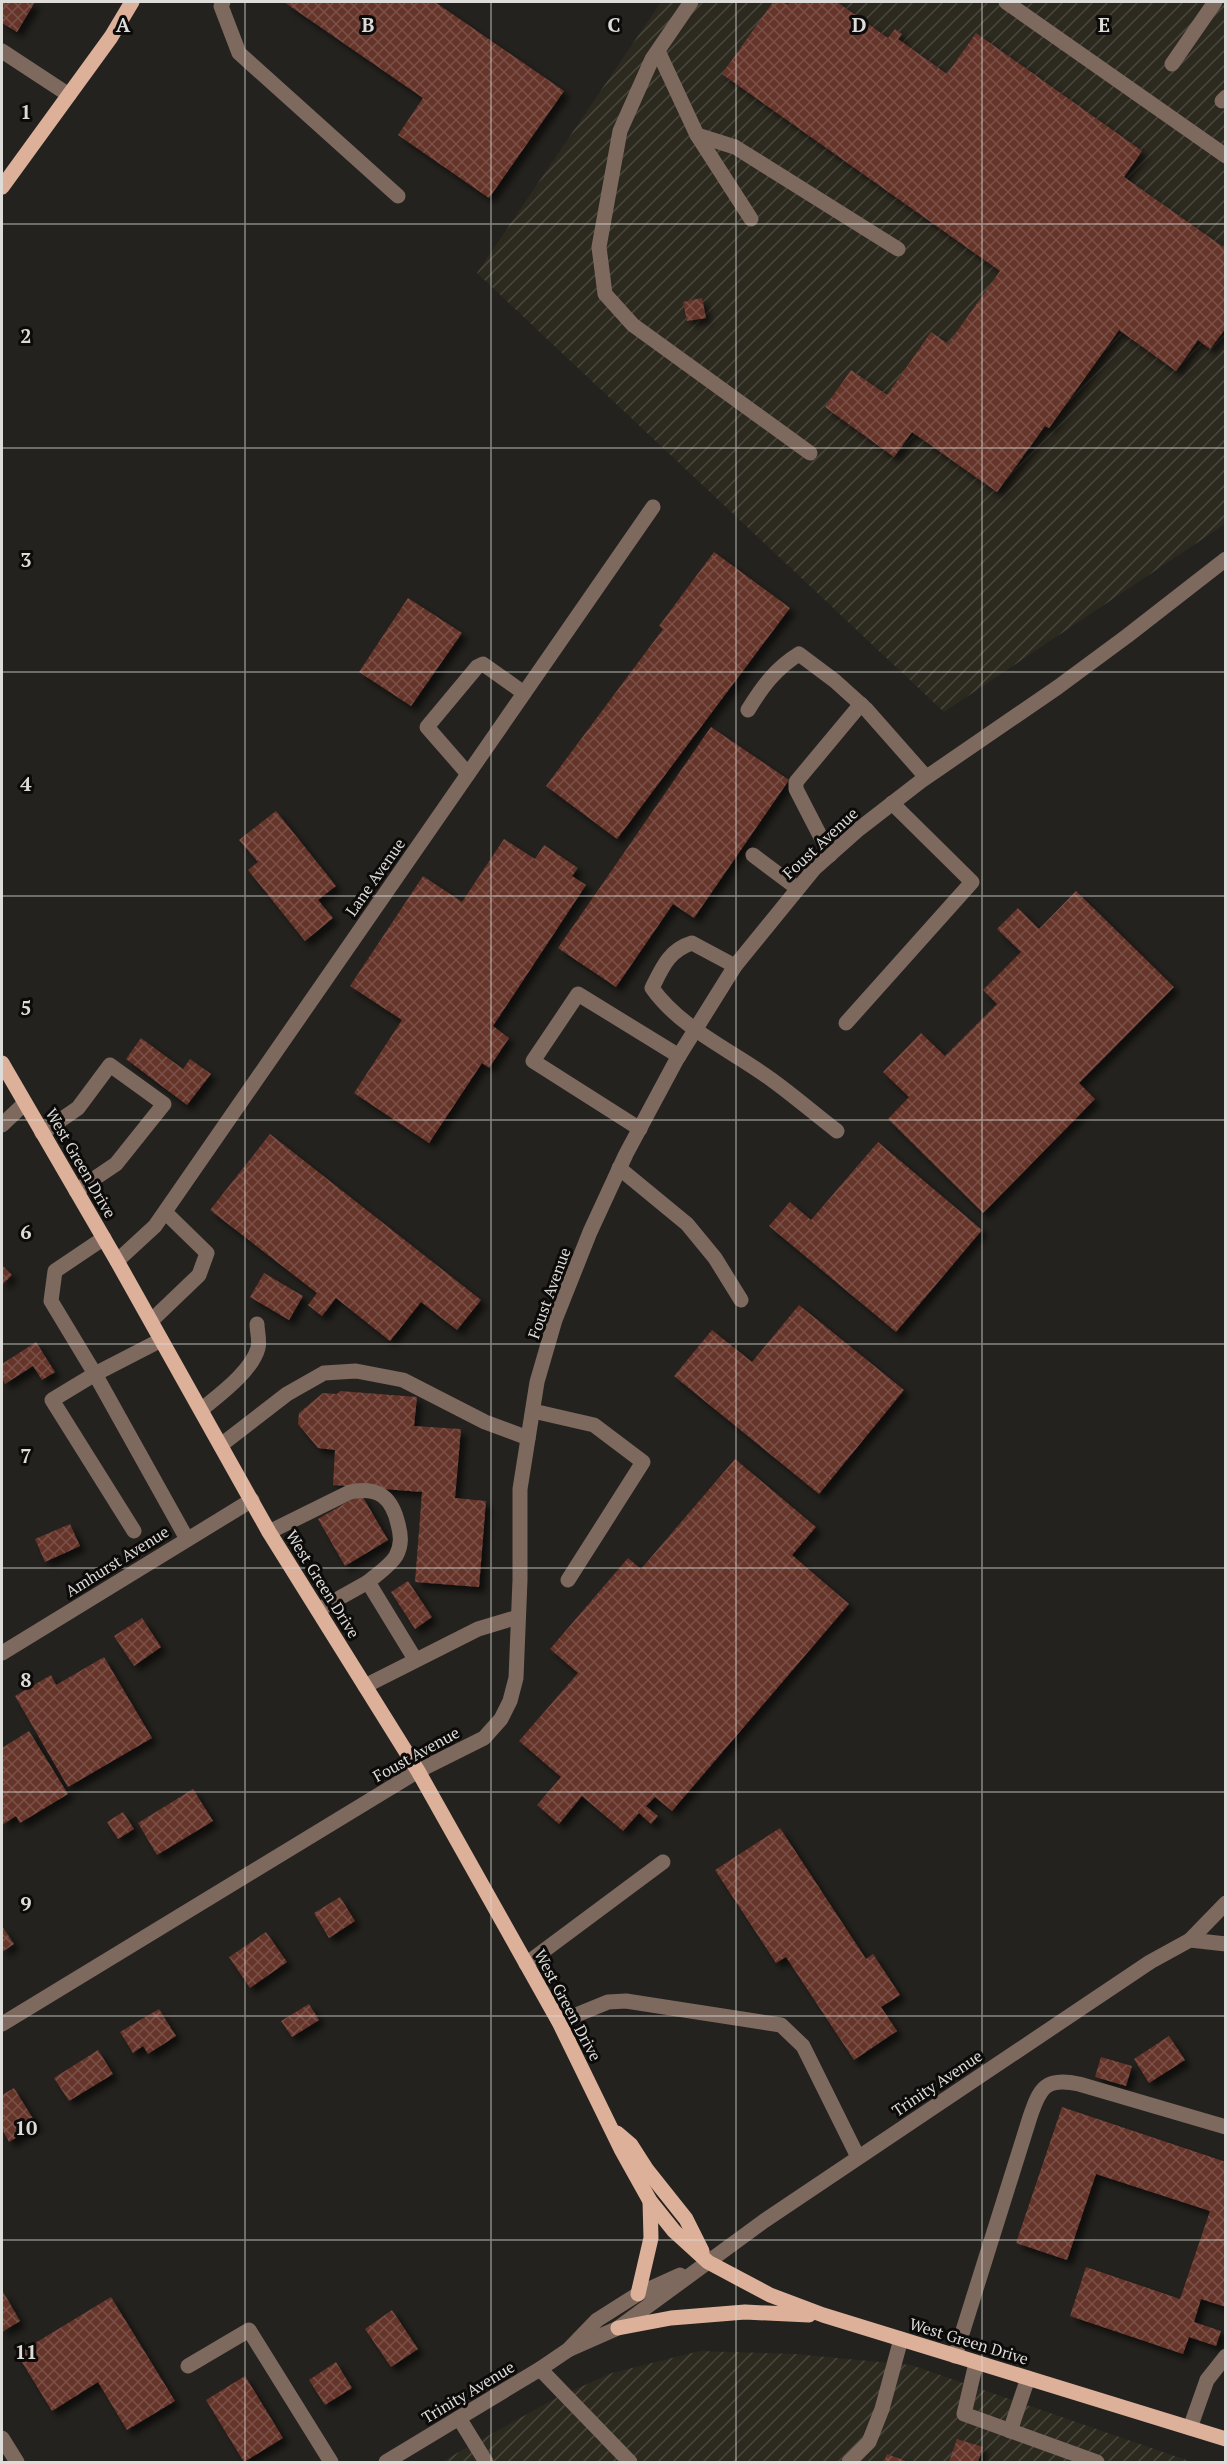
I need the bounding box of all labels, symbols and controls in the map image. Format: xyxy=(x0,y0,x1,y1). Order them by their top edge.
text: A xyxy=(116,11,131,38)
text: B xyxy=(362,11,375,38)
text: C xyxy=(607,11,621,38)
text: D xyxy=(852,11,866,38)
text: E xyxy=(1098,11,1110,38)
text: 1 xyxy=(20,98,32,125)
text: 2 xyxy=(20,322,32,349)
text: 3 xyxy=(20,546,32,573)
text: 4 xyxy=(20,770,32,797)
street label: Foust Avenue xyxy=(778,802,862,884)
street label: Lane Avenue xyxy=(340,834,410,920)
text: 5 xyxy=(20,994,32,1021)
street label: West Green Drive xyxy=(41,1104,121,1222)
text: 6 xyxy=(20,1218,32,1245)
street label: Foust Avenue xyxy=(522,1244,576,1342)
text: 7 xyxy=(20,1442,32,1469)
street label: Amhurst Avenue xyxy=(61,1520,173,1602)
street label: West Green Drive xyxy=(281,1526,365,1642)
text: 8 xyxy=(20,1666,32,1693)
street label: Foust Avenue xyxy=(369,1721,463,1787)
text: 9 xyxy=(20,1890,32,1917)
street label: West Green Drive xyxy=(529,1945,607,2065)
street label: Trinity Avenue xyxy=(887,2045,987,2121)
text: 10 xyxy=(15,2114,37,2141)
street label: West Green Drive xyxy=(907,2312,1031,2370)
text: 11 xyxy=(15,2338,37,2365)
street label: Trinity Avenue xyxy=(417,2356,519,2428)

